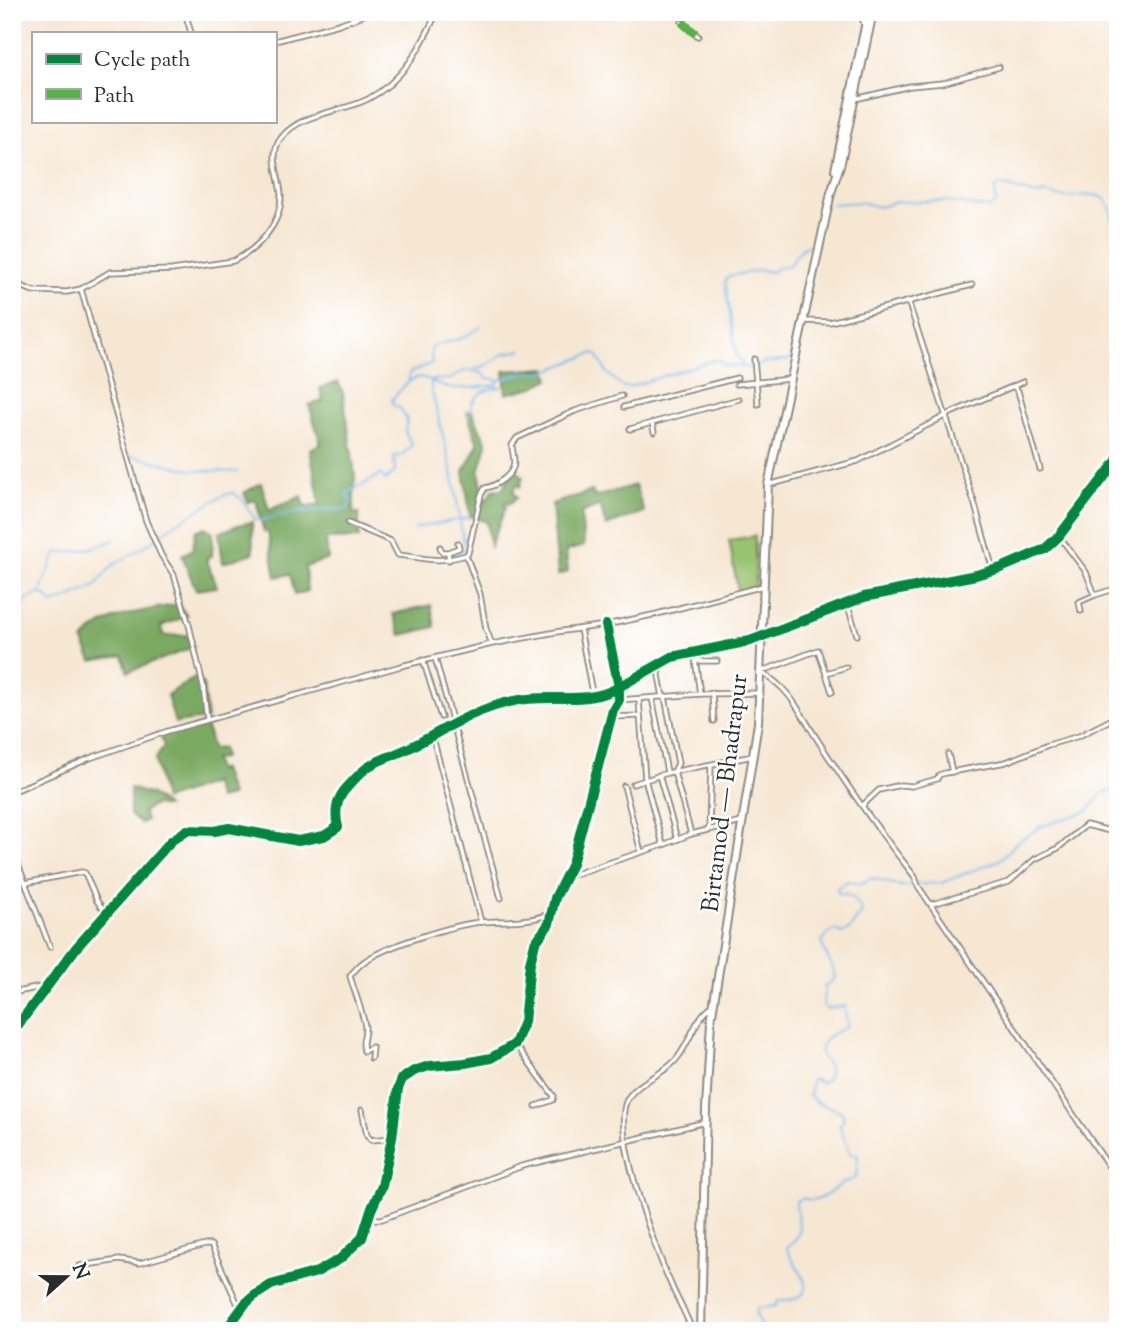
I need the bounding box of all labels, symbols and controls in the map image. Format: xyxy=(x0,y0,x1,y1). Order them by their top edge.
legend xyxy=(32,32,276,122)
text: Cycle path xyxy=(94,46,191,76)
text: Path xyxy=(94,82,135,112)
street label: Birtamod — Bhadrapur xyxy=(695,672,757,914)
north arrow xyxy=(32,1242,102,1312)
text: N xyxy=(64,1260,95,1284)

